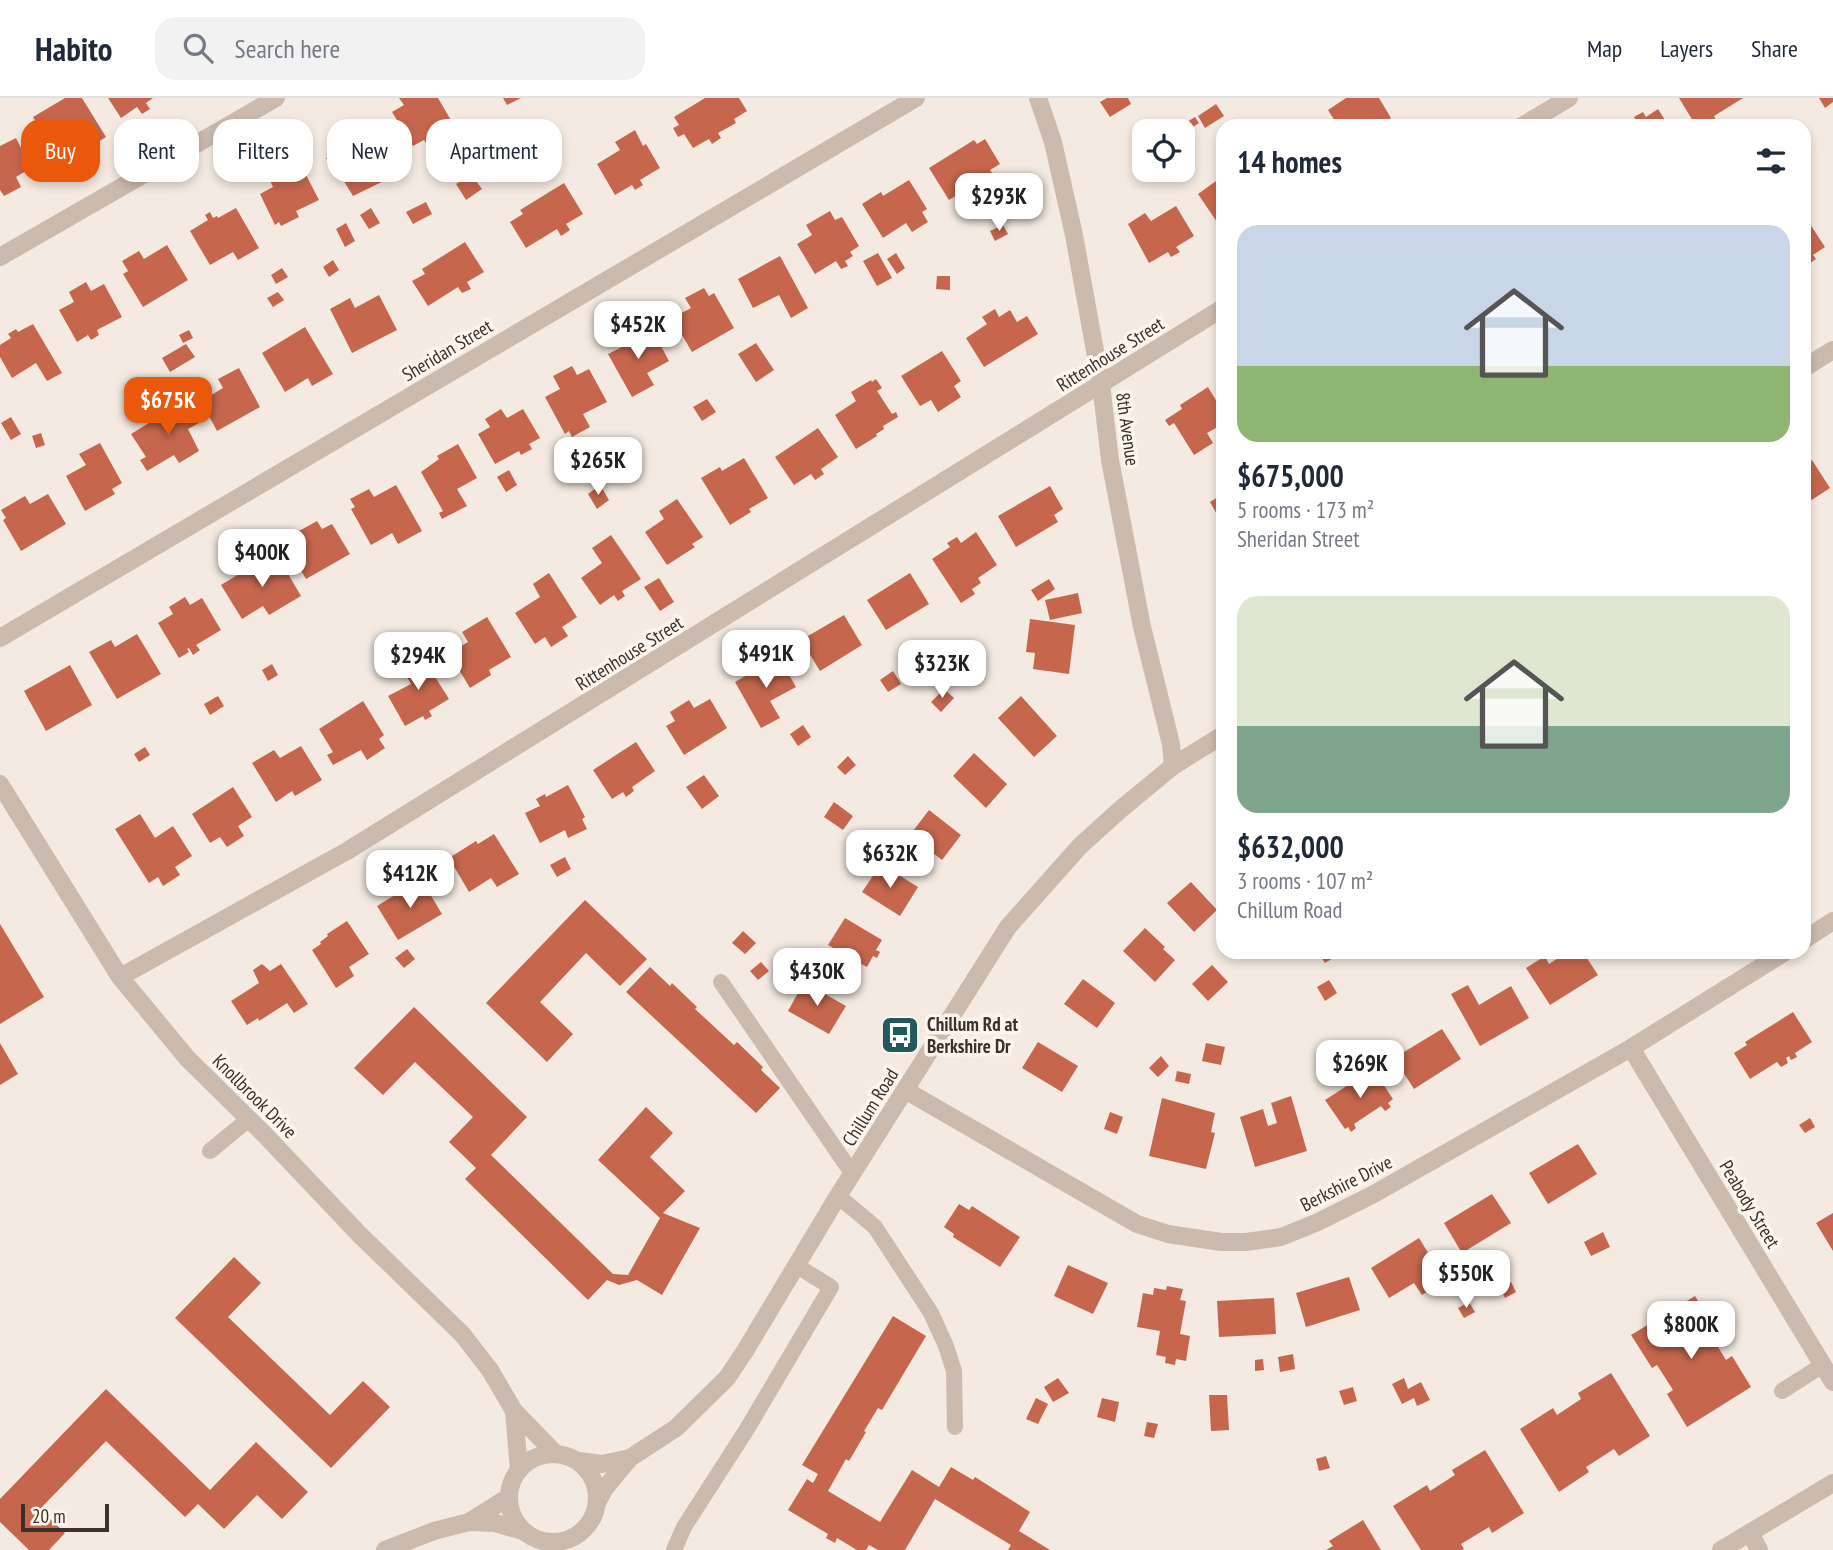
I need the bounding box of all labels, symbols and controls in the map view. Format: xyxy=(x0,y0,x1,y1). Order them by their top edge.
search box xyxy=(155,17,645,80)
text: Habito xyxy=(35,27,113,70)
icon: search xyxy=(179,29,217,67)
text: Search here xyxy=(235,32,340,65)
text: Map xyxy=(1587,33,1622,64)
text: Layers xyxy=(1660,33,1713,64)
text: Share xyxy=(1751,33,1798,64)
chip: Buy xyxy=(21,119,100,182)
chip: Rent xyxy=(114,119,199,182)
chip: Filters xyxy=(213,119,313,182)
chip: New xyxy=(327,119,412,182)
chip: Apartment xyxy=(426,119,562,182)
map controls xyxy=(1132,119,1195,182)
button: locate xyxy=(1132,119,1195,182)
text: 14 homes xyxy=(1237,142,1342,181)
icon: filters xyxy=(1752,142,1790,180)
pin: $293K xyxy=(950,174,1048,233)
text: $293K xyxy=(971,181,1027,210)
icon: home xyxy=(1451,270,1577,396)
pin: $452K xyxy=(589,302,687,361)
text: $452K xyxy=(610,309,666,338)
street label: Rittenhouse Street xyxy=(1052,311,1169,397)
street label: Sheridan Street xyxy=(397,313,497,386)
pin: $675K xyxy=(119,378,217,437)
text: $675K xyxy=(140,385,196,414)
street label: 8th Avenue xyxy=(1111,391,1145,467)
pin: $265K xyxy=(549,438,647,497)
text: $265K xyxy=(570,445,626,474)
text: $675,000 xyxy=(1237,456,1344,495)
text: 5 rooms · 173 m² xyxy=(1237,495,1374,524)
text: Sheridan Street xyxy=(1237,524,1360,553)
pin: $400K xyxy=(213,530,311,589)
text: $400K xyxy=(234,537,290,566)
street label: Rittenhouse Street xyxy=(571,610,688,696)
pin: $491K xyxy=(717,630,815,690)
pin: $294K xyxy=(369,632,467,692)
text: $491K xyxy=(738,638,794,667)
text: $294K xyxy=(390,640,446,669)
pin: $323K xyxy=(893,640,991,700)
icon: home xyxy=(1451,641,1577,767)
text: $323K xyxy=(914,648,970,677)
text: $632,000 xyxy=(1237,827,1344,866)
pin: $632K xyxy=(841,830,939,890)
text: $632K xyxy=(862,838,918,867)
pin: $412K xyxy=(361,850,459,910)
text: $412K xyxy=(382,858,438,887)
text: 3 rooms · 107 m² xyxy=(1237,866,1373,895)
text: Chillum Road xyxy=(1237,895,1342,924)
pin: $430K xyxy=(768,948,866,1008)
text: $430K xyxy=(789,956,845,985)
place label: Chillum Rd at Berkshire Dr xyxy=(927,1012,1018,1058)
bus stop icon: Chillum Rd at Berkshire Dr xyxy=(879,1014,921,1056)
pin: $269K xyxy=(1311,1040,1409,1100)
text: $269K xyxy=(1332,1048,1388,1077)
street label: Knollbrook Drive xyxy=(208,1049,302,1143)
street label: Chillum Road xyxy=(837,1064,903,1150)
street label: Berkshire Drive xyxy=(1296,1150,1396,1216)
street label: Peabody Street xyxy=(1714,1156,1786,1253)
pin: $550K xyxy=(1417,1250,1515,1310)
text: $550K xyxy=(1438,1258,1494,1287)
pin: $800K xyxy=(1642,1302,1740,1361)
text: $800K xyxy=(1663,1309,1719,1338)
scale bar xyxy=(21,1501,108,1533)
text: 20 m xyxy=(32,1504,66,1528)

